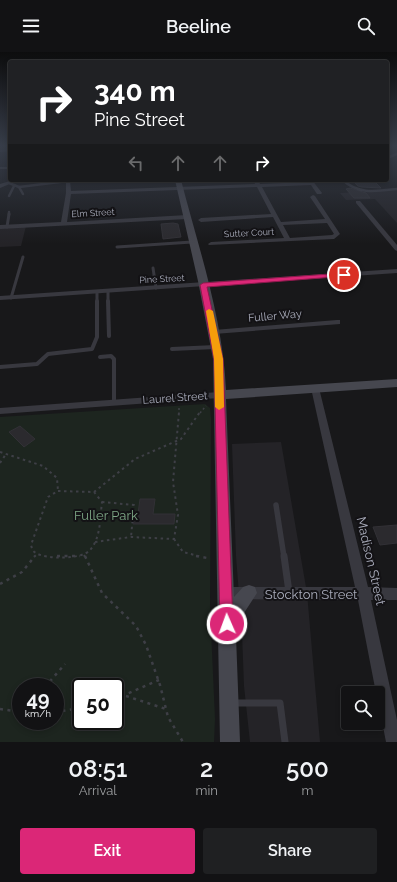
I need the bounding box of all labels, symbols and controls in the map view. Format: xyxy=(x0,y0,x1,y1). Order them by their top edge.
icon: menu xyxy=(20,15,42,37)
icon: search xyxy=(355,15,377,37)
text: Beeline xyxy=(166,16,231,37)
text: 340 m xyxy=(94,75,176,108)
icon: right xyxy=(28,76,80,128)
text: Pine Street xyxy=(94,109,185,130)
icon: left xyxy=(125,152,147,174)
icon: ahead xyxy=(167,152,189,174)
icon: ahead xyxy=(209,152,231,174)
icon: right xyxy=(251,152,273,174)
street label: Elm Street xyxy=(71,207,115,219)
street label: Sutter Court xyxy=(224,227,274,239)
pin xyxy=(327,258,361,292)
icon: arrive xyxy=(333,264,355,286)
street label: Pine Street xyxy=(139,273,185,285)
street label: Fuller Way xyxy=(248,307,302,325)
street label: Laurel Street xyxy=(142,389,208,407)
park label: Fuller Park xyxy=(74,508,138,523)
street label: Madison Street xyxy=(354,515,389,607)
street label: Stockton Street xyxy=(265,587,358,602)
position arrow xyxy=(206,603,248,645)
speed limit sign: 50 xyxy=(72,678,124,730)
map controls xyxy=(341,686,385,730)
button: search xyxy=(341,686,385,730)
text: 49 xyxy=(26,687,50,711)
text: km/h xyxy=(25,708,51,719)
text: 08:51 xyxy=(68,754,127,783)
text: 2 xyxy=(200,754,213,783)
text: 500 xyxy=(286,754,329,783)
text: Arrival xyxy=(79,783,117,798)
text: min xyxy=(195,783,218,798)
text: m xyxy=(301,783,313,798)
button: Exit xyxy=(20,828,195,874)
button: Share xyxy=(203,828,377,874)

